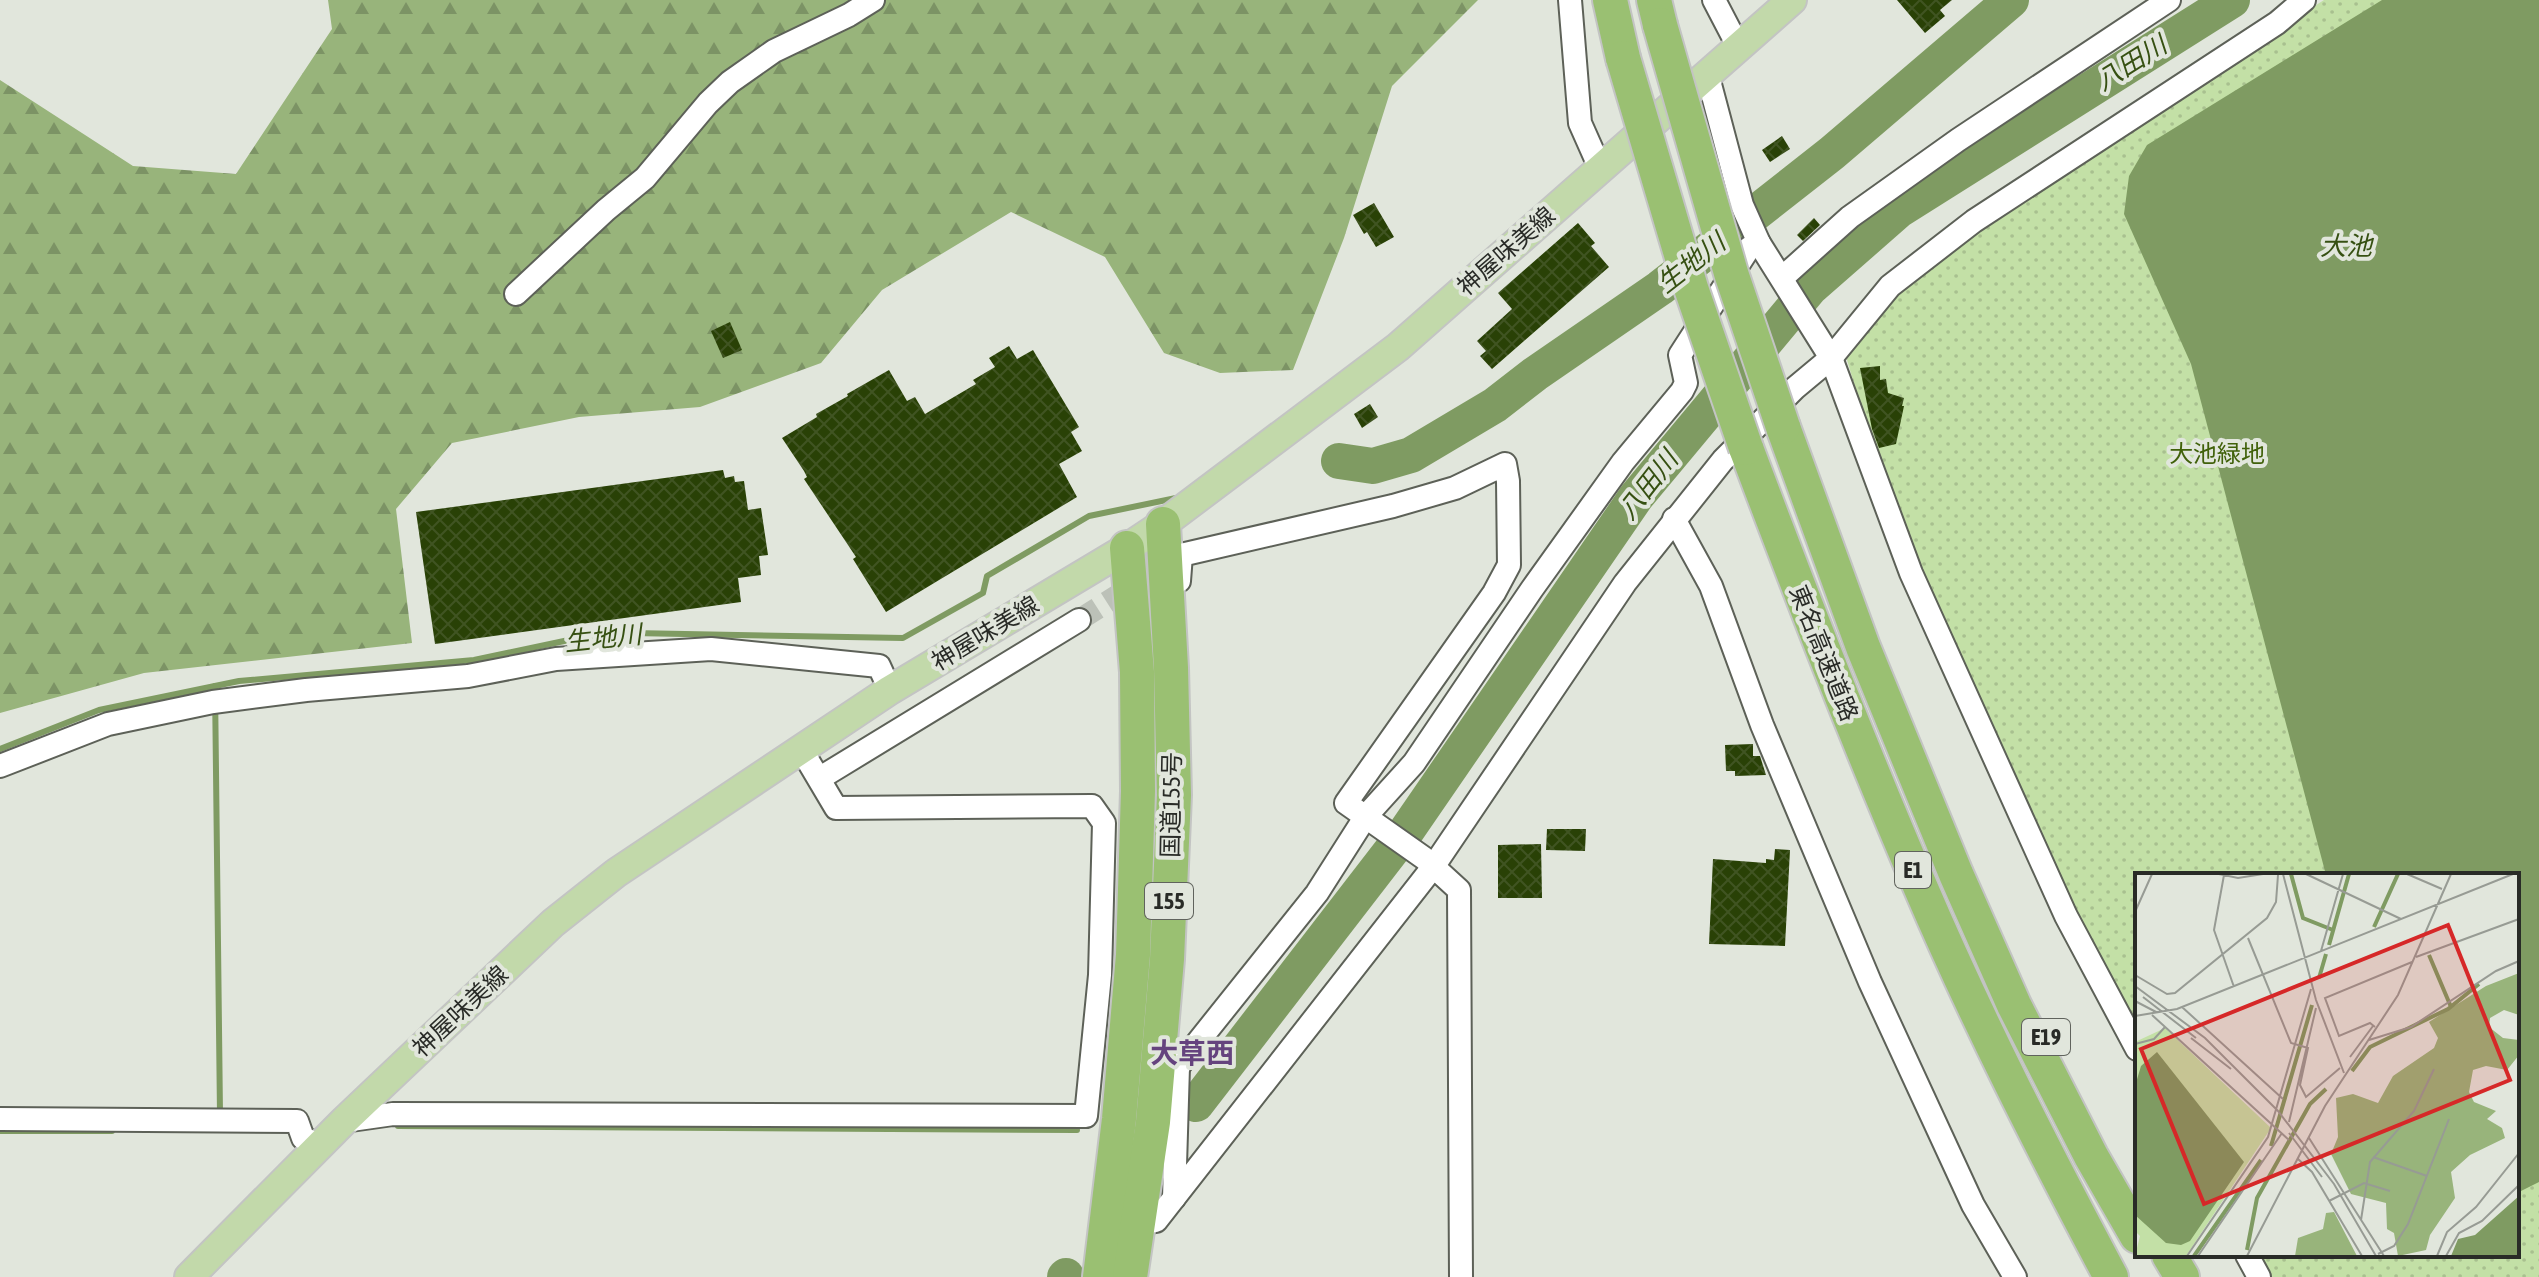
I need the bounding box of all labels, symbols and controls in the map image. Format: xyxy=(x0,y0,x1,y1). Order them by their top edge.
water label: 八田川 xyxy=(2090,28,2175,96)
street label: 神屋味美線 xyxy=(1452,201,1560,301)
water label: 生地川 xyxy=(1651,225,1733,299)
water label: 大池 xyxy=(2320,231,2375,261)
park label: 大池緑地 xyxy=(2169,440,2265,467)
water label: 八田川 xyxy=(1612,443,1686,525)
street label: 東名高速道路 xyxy=(1785,581,1863,725)
street label: 神屋味美線 xyxy=(927,591,1043,675)
water label: 生地川 xyxy=(563,619,646,657)
street label: 国道155号 xyxy=(1157,752,1185,858)
road number: E1 xyxy=(1895,852,1931,888)
inset map xyxy=(2135,873,2519,1257)
road number: 155 xyxy=(1145,883,1193,919)
street label: 神屋味美線 xyxy=(407,960,513,1062)
road number: E19 xyxy=(2022,1019,2070,1055)
district label: 大草西 xyxy=(1150,1037,1234,1069)

